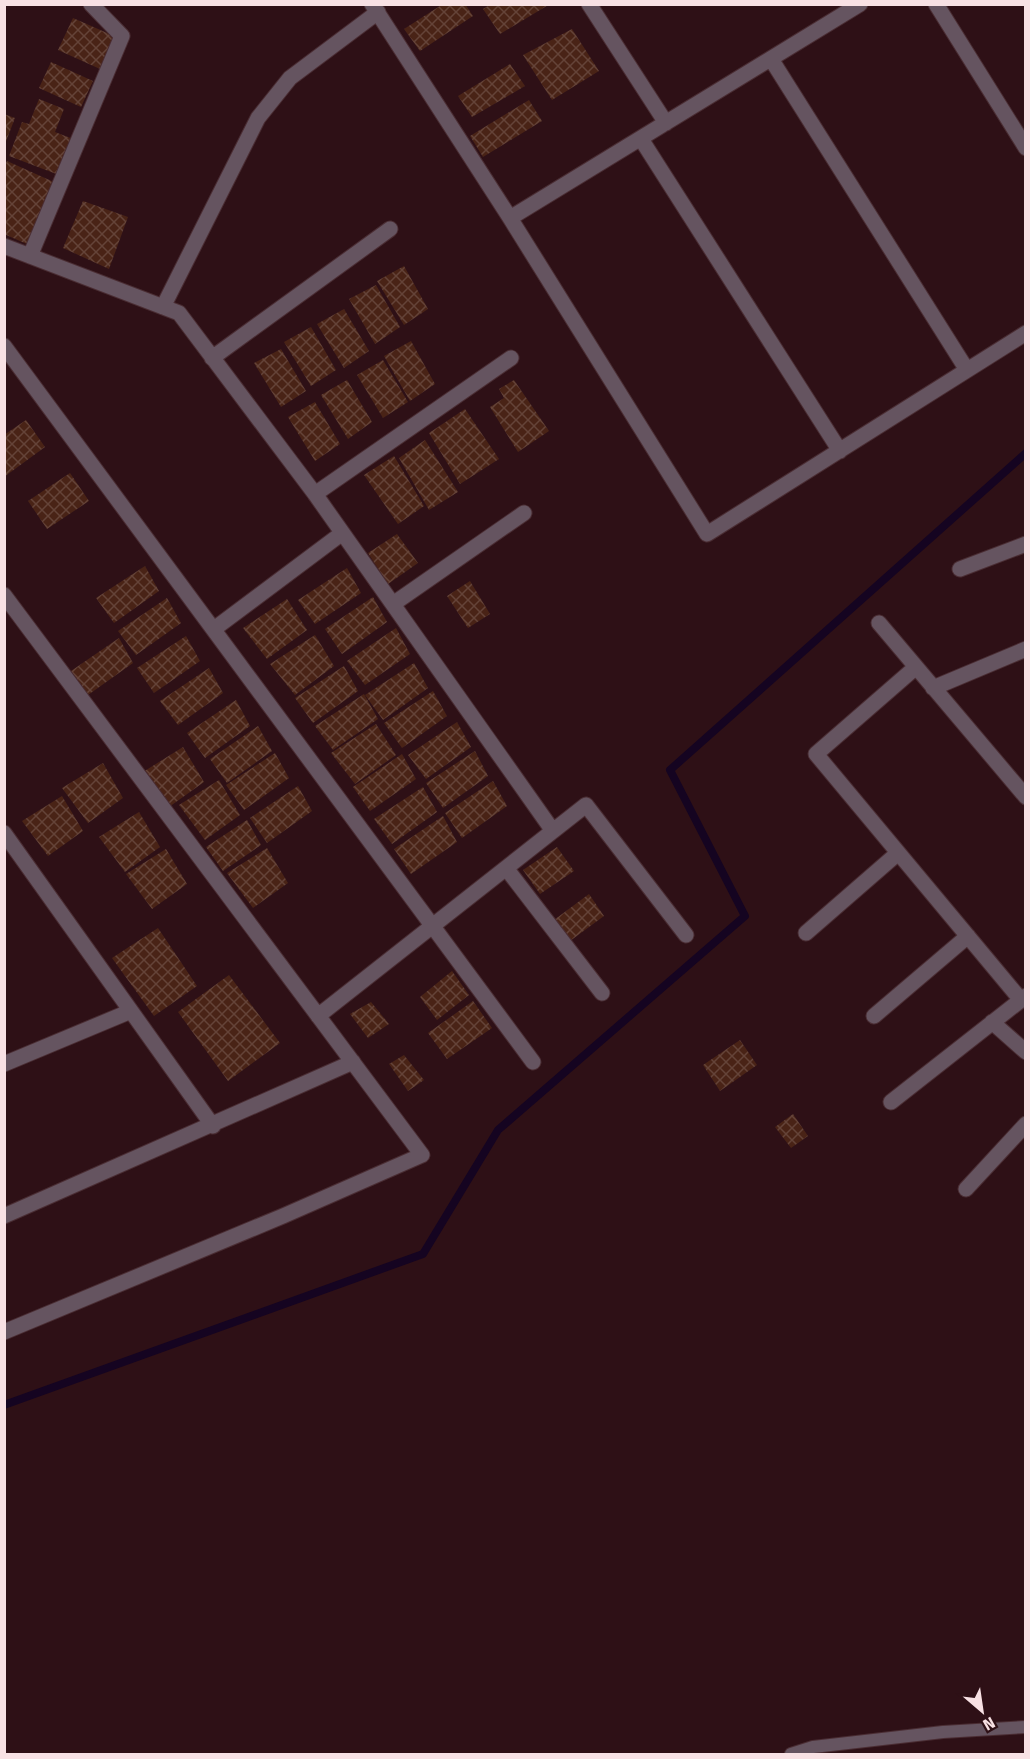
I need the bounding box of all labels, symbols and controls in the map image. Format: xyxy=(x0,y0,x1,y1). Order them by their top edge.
north arrow xyxy=(952,1681,1012,1741)
text: N xyxy=(980,1713,998,1735)

